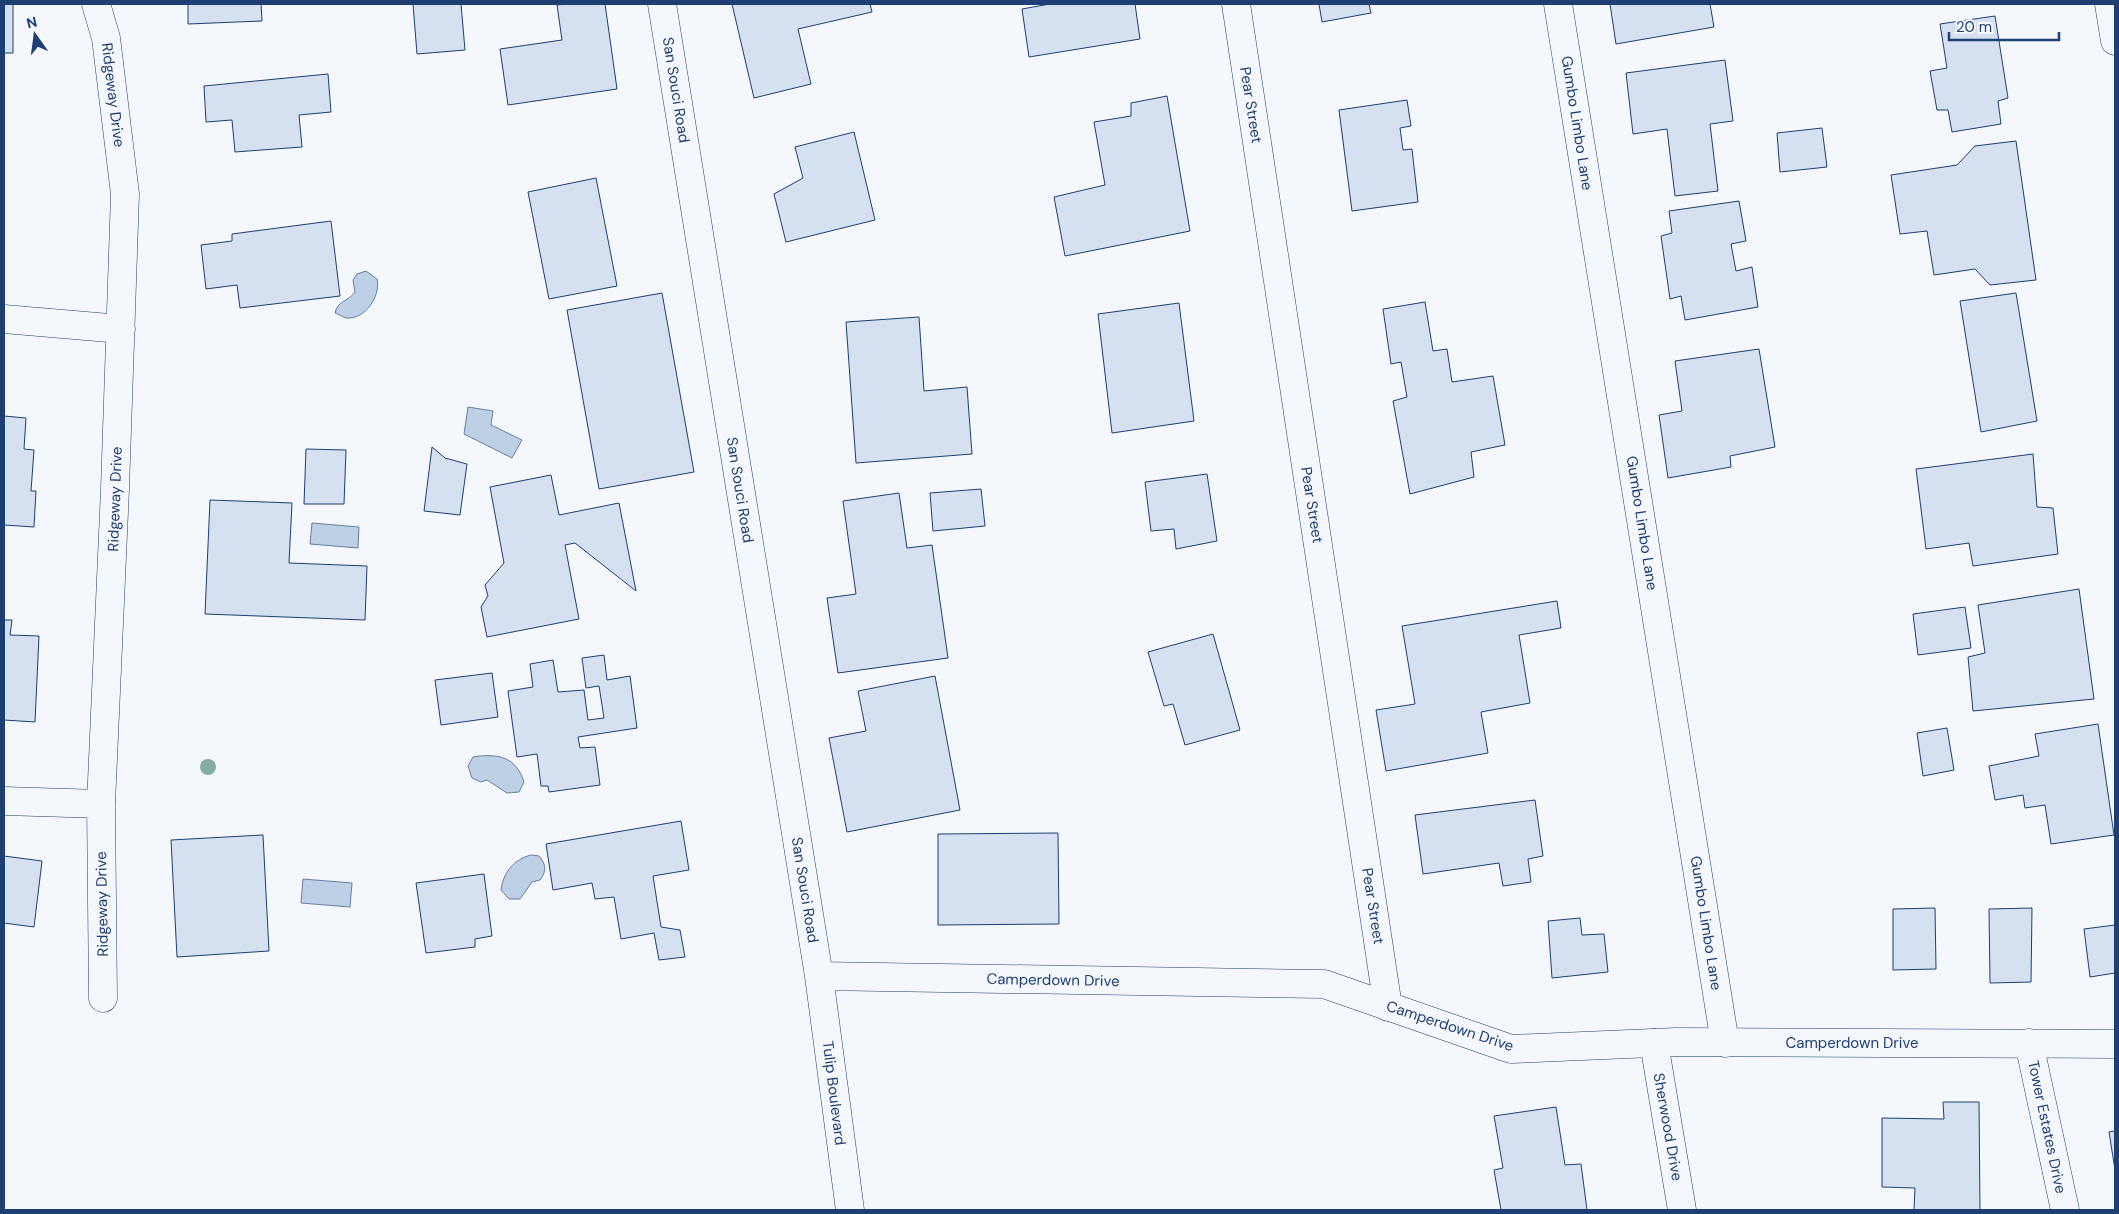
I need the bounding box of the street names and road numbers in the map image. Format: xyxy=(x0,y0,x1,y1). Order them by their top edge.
street label: San Souci Road xyxy=(658,36,694,144)
street label: Ridgeway Drive xyxy=(97,42,129,148)
street label: Gumbo Limbo Lane xyxy=(1556,54,1598,192)
street label: Pear Street xyxy=(1235,65,1267,145)
street label: San Souci Road xyxy=(722,436,758,544)
street label: Ridgeway Drive xyxy=(103,446,127,552)
street label: Gumbo Limbo Lane xyxy=(1621,454,1663,592)
street label: Pear Street xyxy=(1296,465,1328,545)
street label: San Souci Road xyxy=(787,836,823,944)
street label: Ridgeway Drive xyxy=(91,851,113,957)
street label: Gumbo Limbo Lane xyxy=(1685,854,1727,992)
street label: Pear Street xyxy=(1357,866,1389,946)
street label: Camperdown Drive xyxy=(986,969,1120,991)
street label: Camperdown Drive xyxy=(1384,996,1516,1056)
street label: Camperdown Drive xyxy=(1785,1033,1919,1053)
street label: Tulip Boulevard xyxy=(818,1040,850,1146)
street label: Tower Estates Drive xyxy=(2023,1059,2071,1195)
street label: Sherwood Drive xyxy=(1649,1071,1687,1183)

